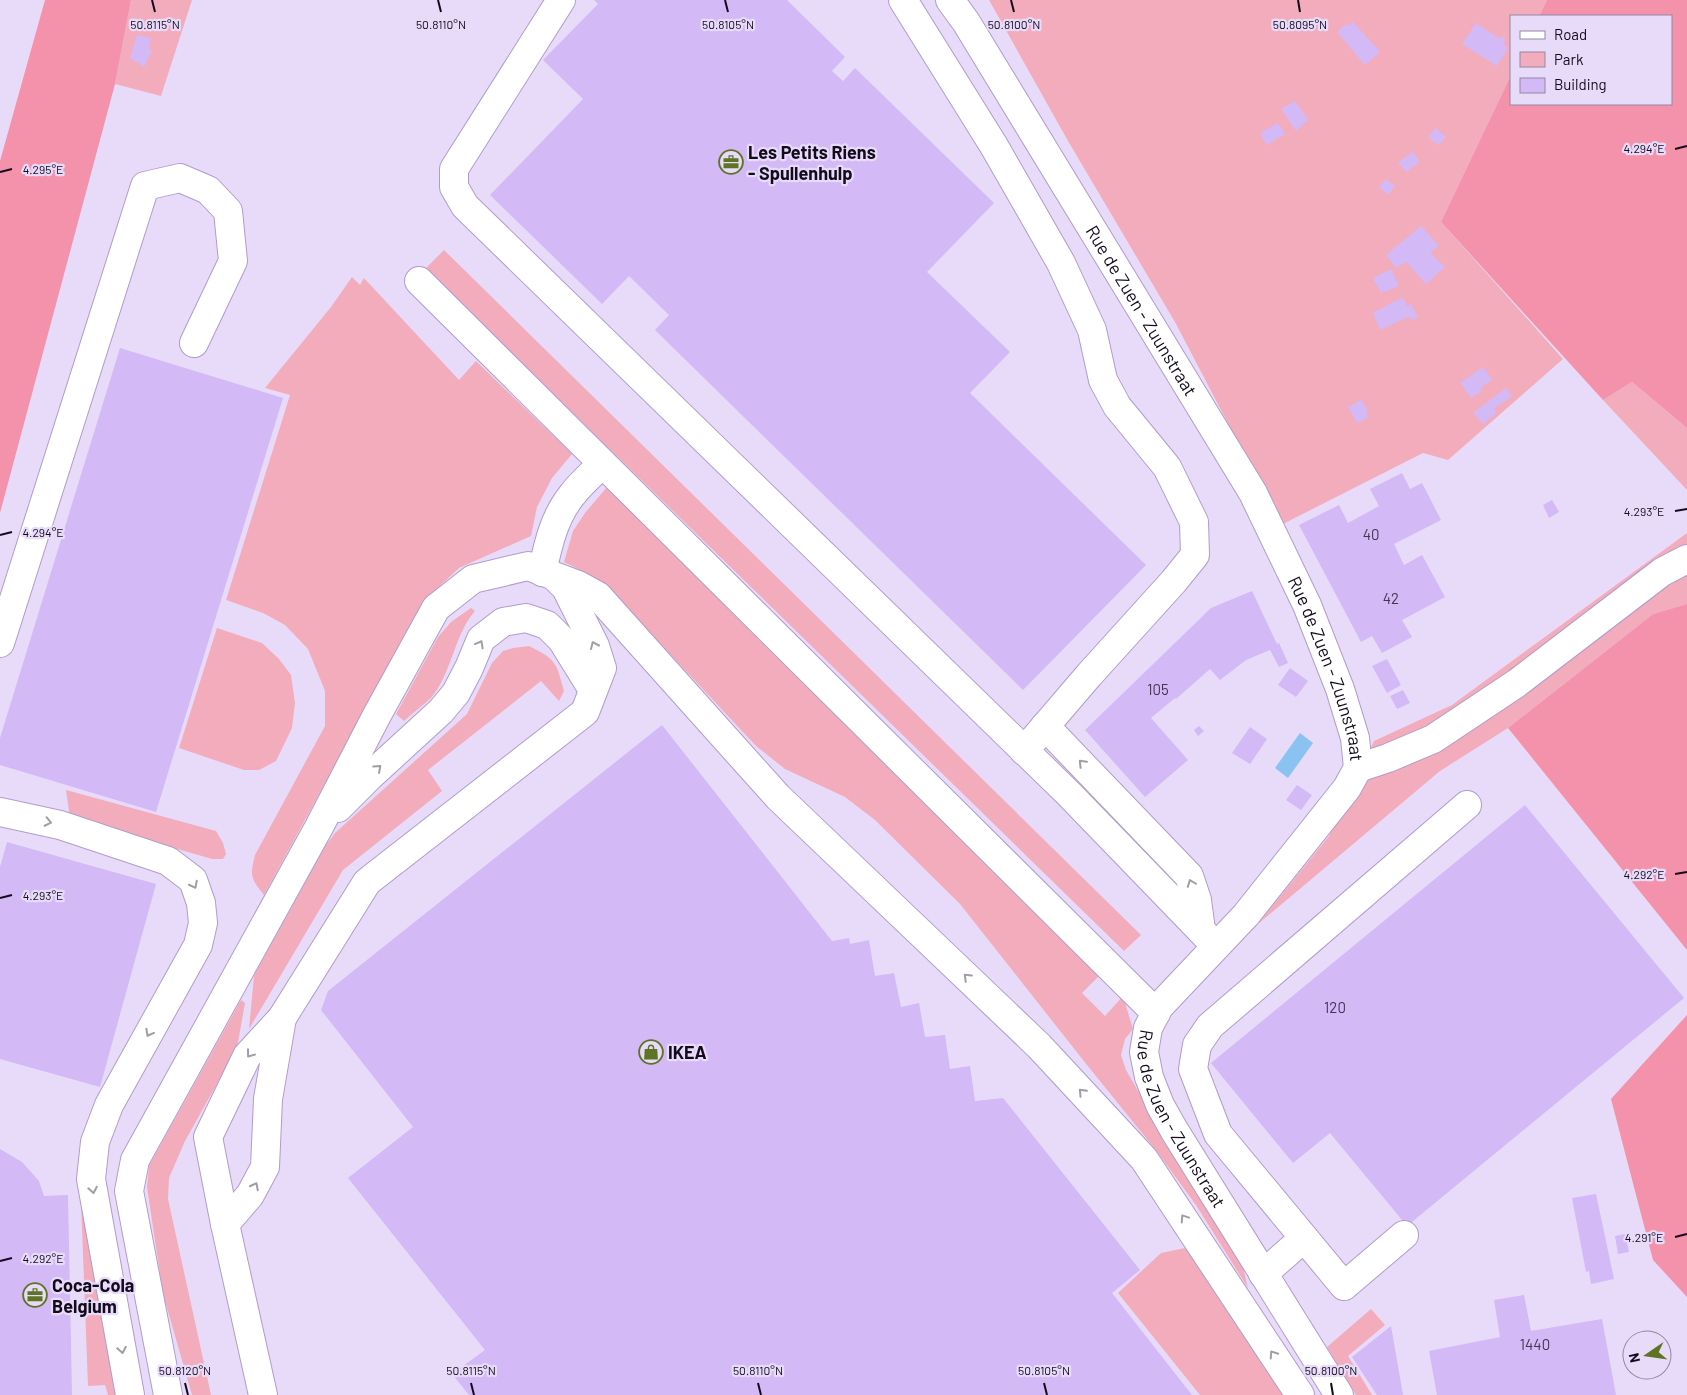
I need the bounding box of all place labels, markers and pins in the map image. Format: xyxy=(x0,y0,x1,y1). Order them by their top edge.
place label: Les Petits Riens - Spullenhulp xyxy=(748,141,876,184)
office icon: Les Petits Riens - Spullenhulp xyxy=(718,149,744,175)
shop icon: IKEA xyxy=(638,1039,664,1065)
place label: IKEA xyxy=(668,1041,707,1063)
place label: Coca-Cola Belgium xyxy=(52,1274,134,1317)
office icon: Coca-Cola Belgium xyxy=(22,1282,48,1308)

